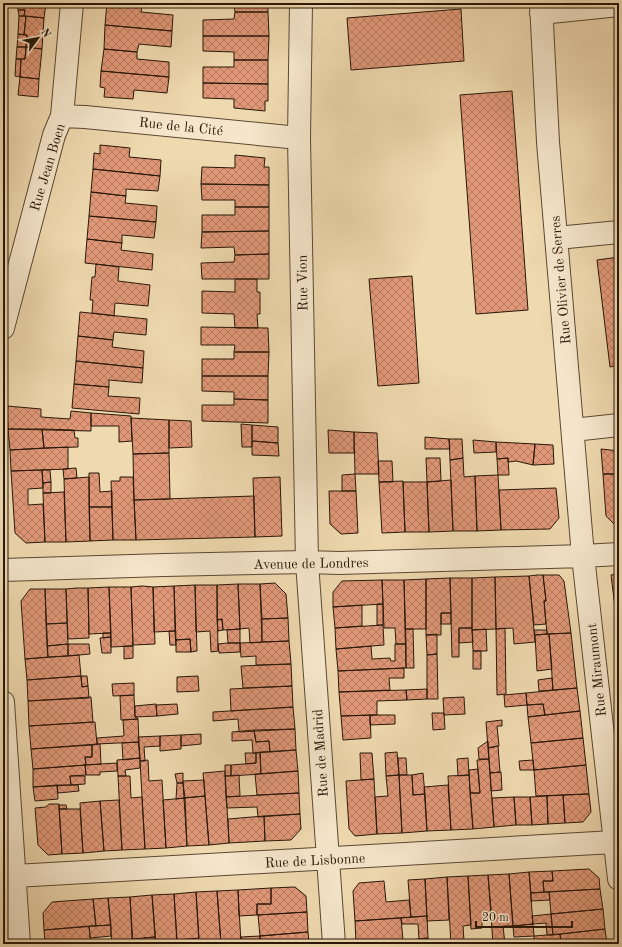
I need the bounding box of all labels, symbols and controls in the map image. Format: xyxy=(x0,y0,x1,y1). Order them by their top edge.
north arrow xyxy=(18,18,58,58)
text: N xyxy=(38,27,52,40)
street label: Rue de la Cité xyxy=(138,116,224,138)
street label: Rue Jean Boen xyxy=(28,121,68,213)
street label: Rue Olivier de Serres xyxy=(548,215,574,345)
street label: Rue Vion xyxy=(296,254,310,311)
street label: Avenue de Londres xyxy=(253,556,369,572)
street label: Rue Miraumont xyxy=(585,622,609,717)
street label: Rue de Madrid xyxy=(311,708,331,797)
street label: Rue de Lisbonne xyxy=(265,851,366,871)
scale bar xyxy=(476,903,572,929)
text: 20 m xyxy=(482,912,509,924)

